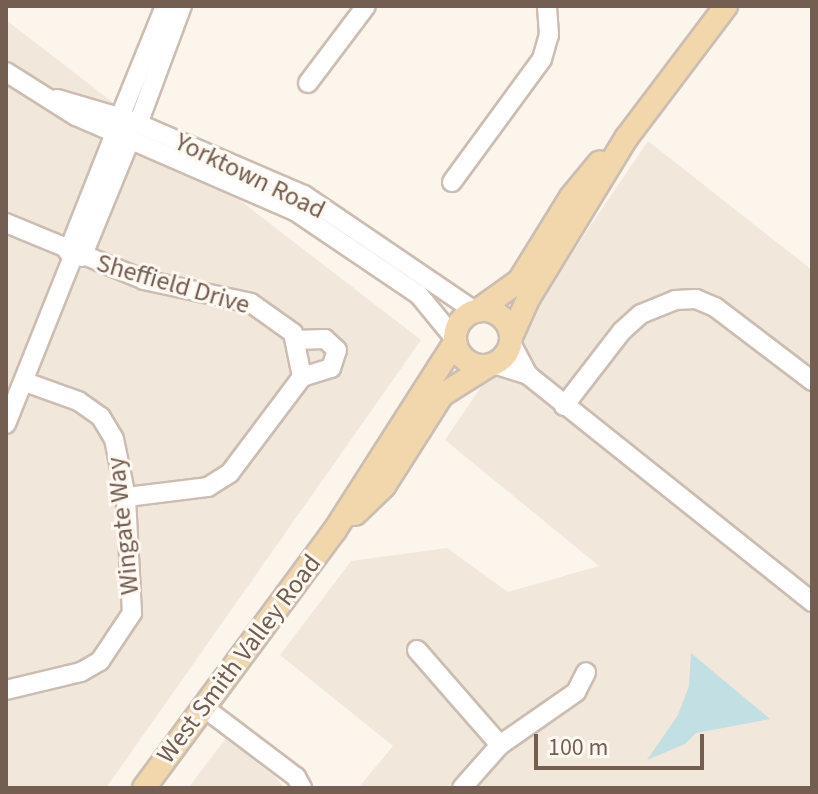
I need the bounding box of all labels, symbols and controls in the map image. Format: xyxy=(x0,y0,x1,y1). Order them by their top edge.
street label: Yorktown Road xyxy=(170,126,330,226)
street label: Sheffield Drive xyxy=(93,247,253,321)
street label: Wingate Way xyxy=(100,456,146,596)
street label: West Smith Valley Road xyxy=(150,549,328,769)
scale bar xyxy=(538,718,708,768)
text: 100 m xyxy=(548,730,608,765)

